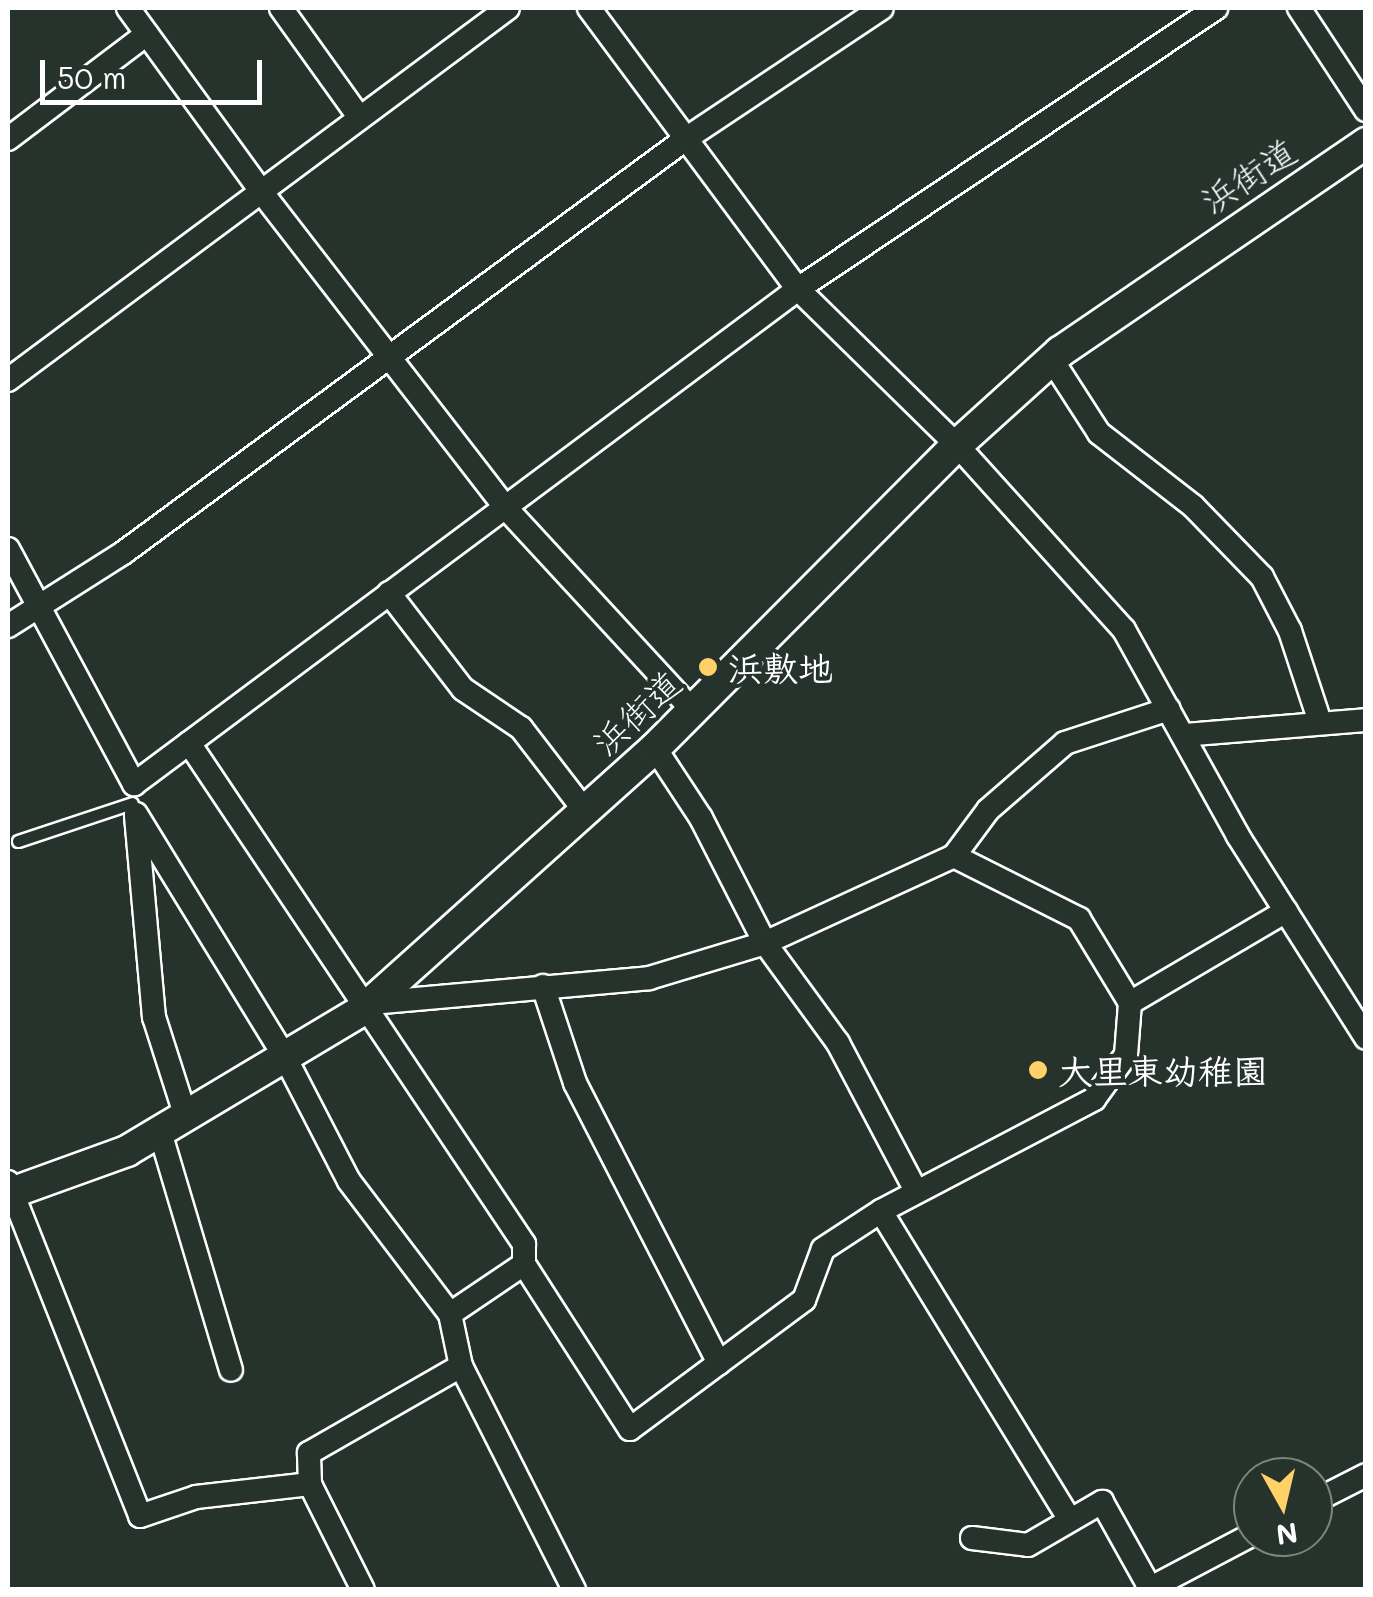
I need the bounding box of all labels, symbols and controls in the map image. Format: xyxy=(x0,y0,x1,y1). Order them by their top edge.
scale bar xyxy=(45,40,268,102)
text: 50 m xyxy=(57,57,127,97)
street label: 浜街道 xyxy=(1193,129,1303,221)
place label: 浜敷地 xyxy=(728,646,833,688)
marker: 浜敷地 xyxy=(697,656,719,678)
street label: 浜街道 xyxy=(583,661,689,763)
place label: 大里東幼稚園 xyxy=(1058,1049,1268,1091)
marker: 大里東幼稚園 xyxy=(1027,1059,1049,1081)
north arrow xyxy=(1233,1457,1333,1557)
text: N xyxy=(1274,1515,1300,1554)

